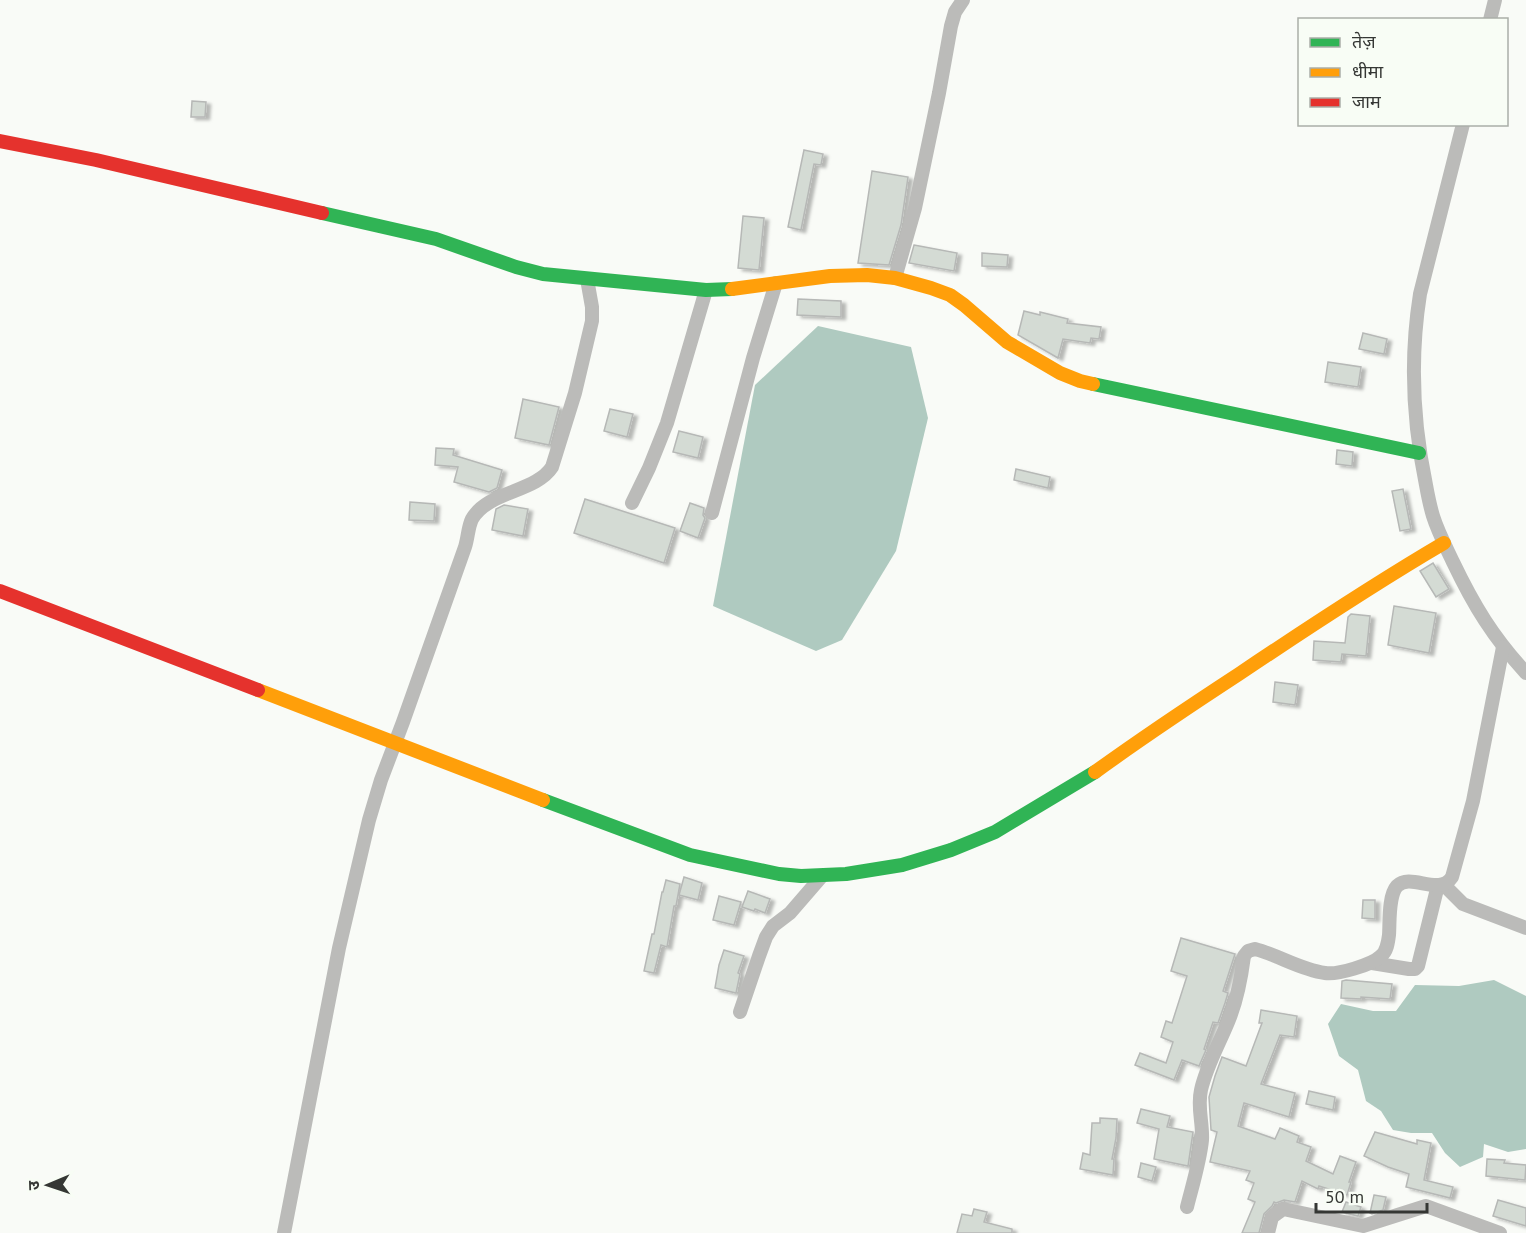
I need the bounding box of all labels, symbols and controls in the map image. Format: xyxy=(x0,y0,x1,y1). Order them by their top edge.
legend xyxy=(1298,18,1508,126)
text: तेज़ xyxy=(1352,30,1376,53)
text: धीमा xyxy=(1352,60,1383,83)
text: जाम xyxy=(1352,90,1382,113)
north arrow xyxy=(18,1155,78,1215)
scale bar xyxy=(1316,1176,1427,1214)
text: उ xyxy=(23,1180,43,1191)
text: 50 m xyxy=(1325,1185,1364,1208)

